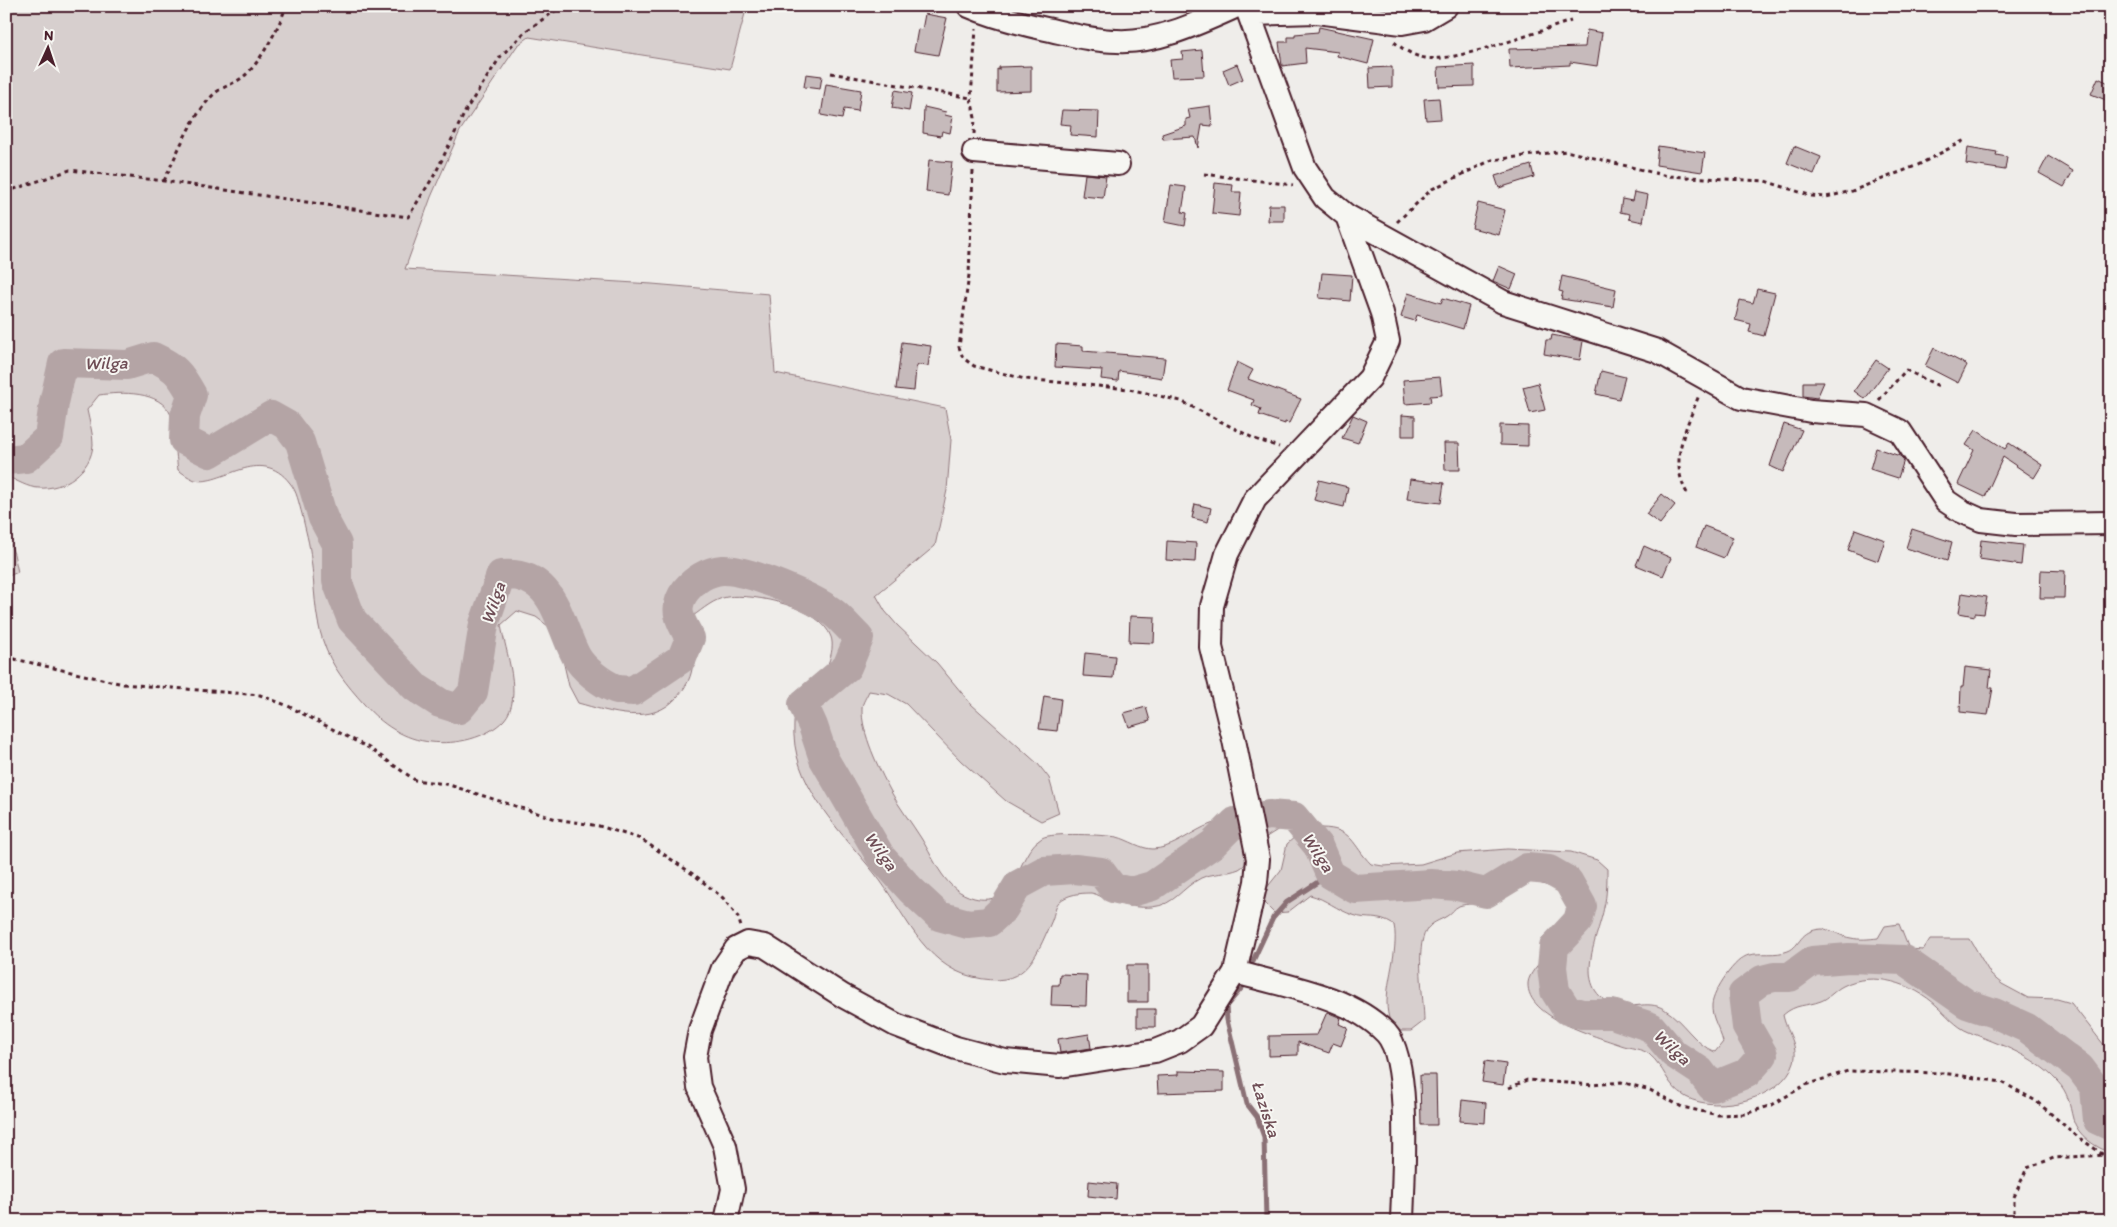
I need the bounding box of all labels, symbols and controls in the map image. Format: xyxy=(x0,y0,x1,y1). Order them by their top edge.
north arrow xyxy=(22,22,72,72)
text: N xyxy=(43,27,54,44)
water label: Wilga xyxy=(84,352,129,374)
water label: Wilga xyxy=(476,578,511,627)
water label: Wilga xyxy=(859,827,903,876)
water label: Wilga xyxy=(1297,828,1340,877)
water label: Wilga xyxy=(1649,1024,1696,1071)
water label: Łaziska xyxy=(1247,1078,1286,1141)

